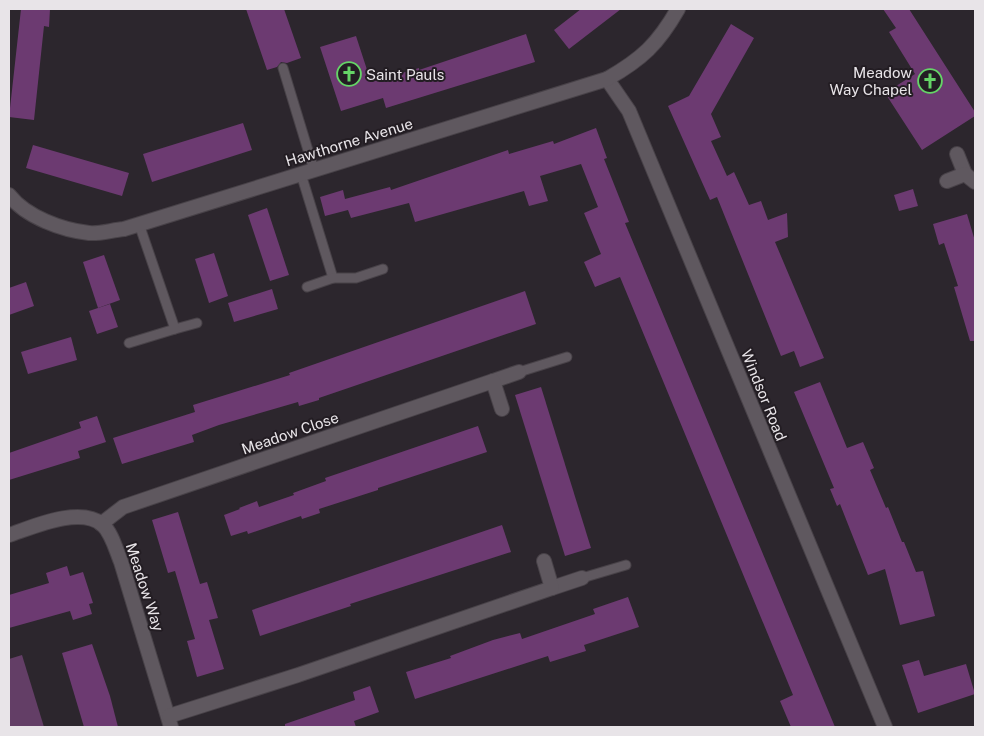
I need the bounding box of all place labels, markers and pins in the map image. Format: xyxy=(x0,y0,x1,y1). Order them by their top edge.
church icon: Saint Pauls xyxy=(336,61,362,87)
place label: Meadow Way Chapel xyxy=(829,64,912,98)
place label: Saint Pauls xyxy=(366,66,444,83)
church icon: Meadow Way Chapel xyxy=(917,68,943,94)

